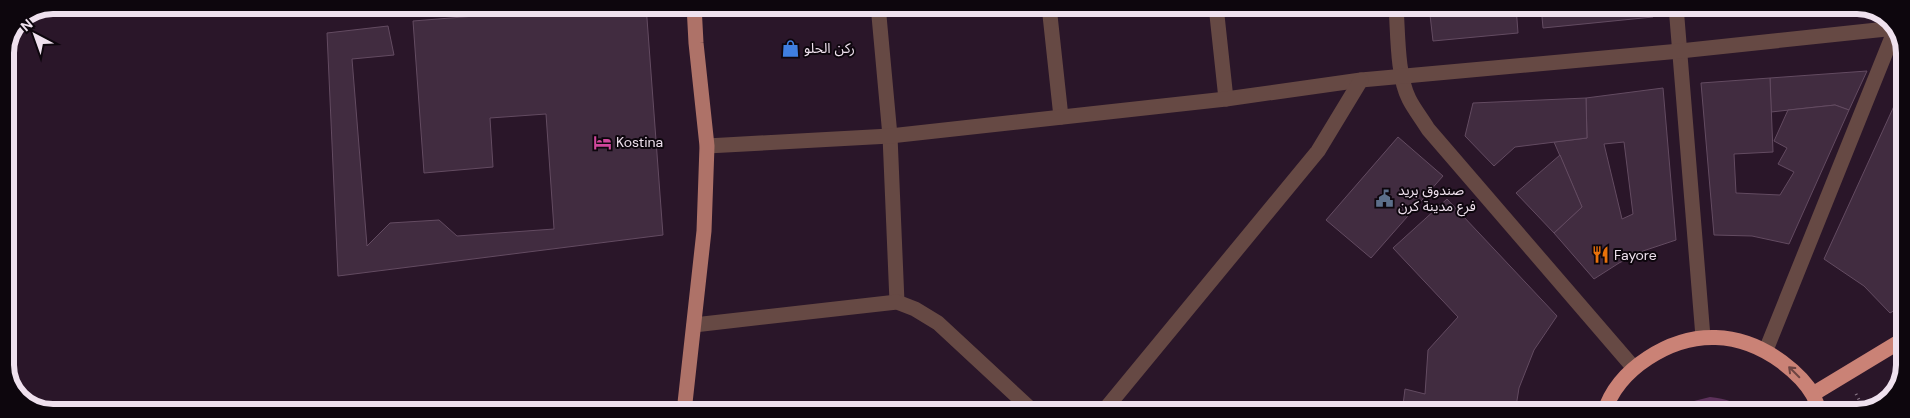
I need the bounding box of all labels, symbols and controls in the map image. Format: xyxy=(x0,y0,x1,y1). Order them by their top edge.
north arrow xyxy=(10,10,60,60)
text: N xyxy=(17,15,36,35)
shop icon: ركن الحلو xyxy=(780,38,800,58)
place label: ركن الحلو xyxy=(804,39,855,57)
hotel icon: Kostina xyxy=(592,132,612,152)
place label: Kostina xyxy=(616,133,663,151)
place label: صندوق بريد فرع مدينة كرن xyxy=(1398,181,1476,217)
public building icon: صندوق بريد فرع مدينة كرن xyxy=(1374,188,1394,208)
restaurant icon: Fayore xyxy=(1590,245,1610,265)
place label: Fayore xyxy=(1614,246,1657,264)
one-way arrow xyxy=(1788,366,1801,378)

